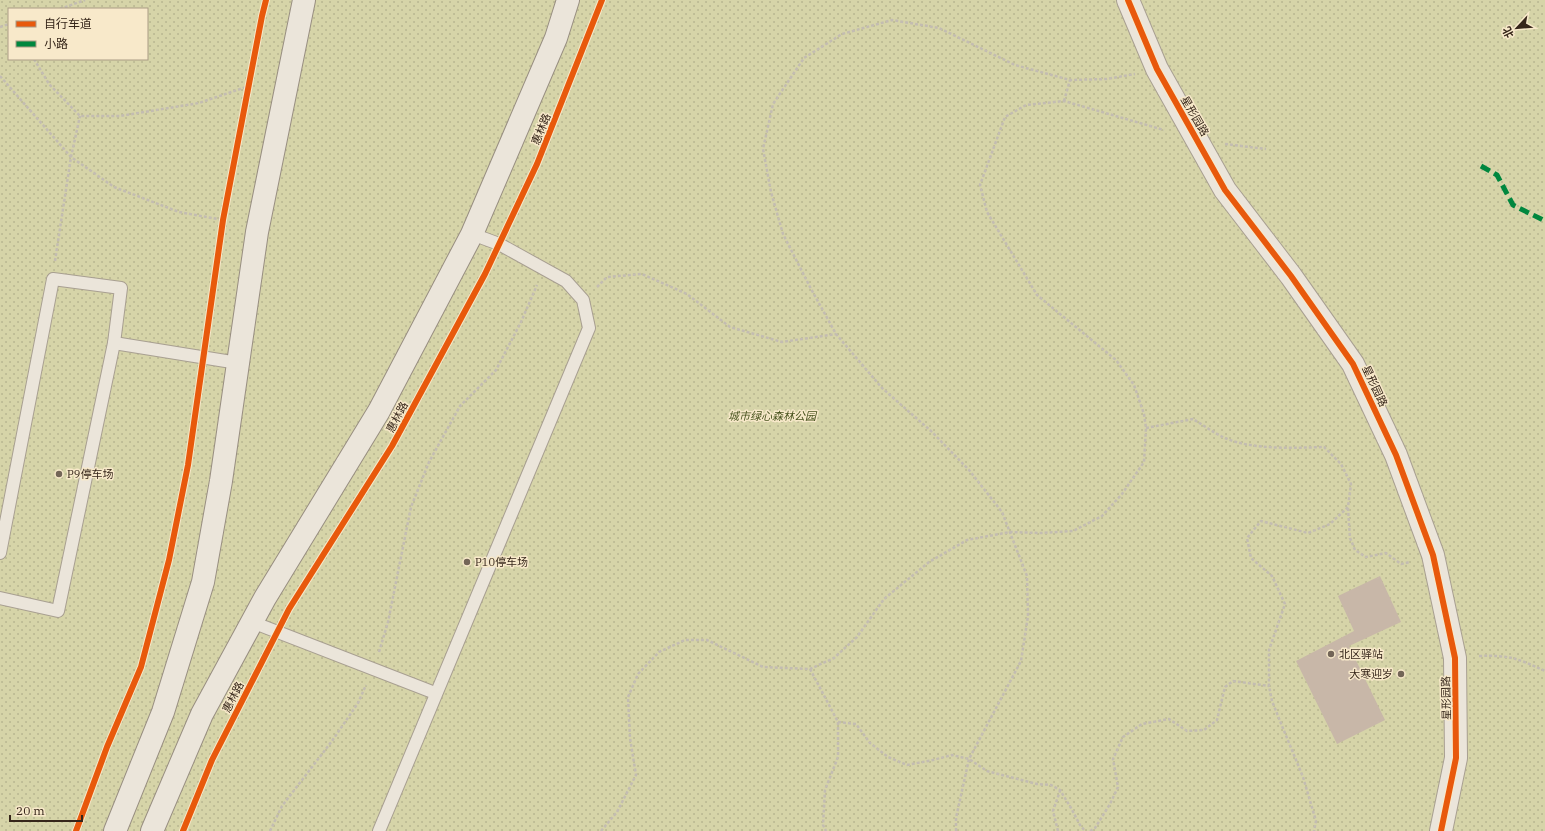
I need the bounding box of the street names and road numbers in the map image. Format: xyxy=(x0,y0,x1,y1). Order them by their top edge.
street label: 星形园路 xyxy=(1178,93,1212,139)
street label: 惠林路 xyxy=(528,111,554,147)
street label: 星形园路 xyxy=(1359,363,1391,409)
street label: 惠林路 xyxy=(383,399,411,435)
street label: 星形园路 xyxy=(1439,676,1453,720)
street label: 惠林路 xyxy=(219,679,247,715)

